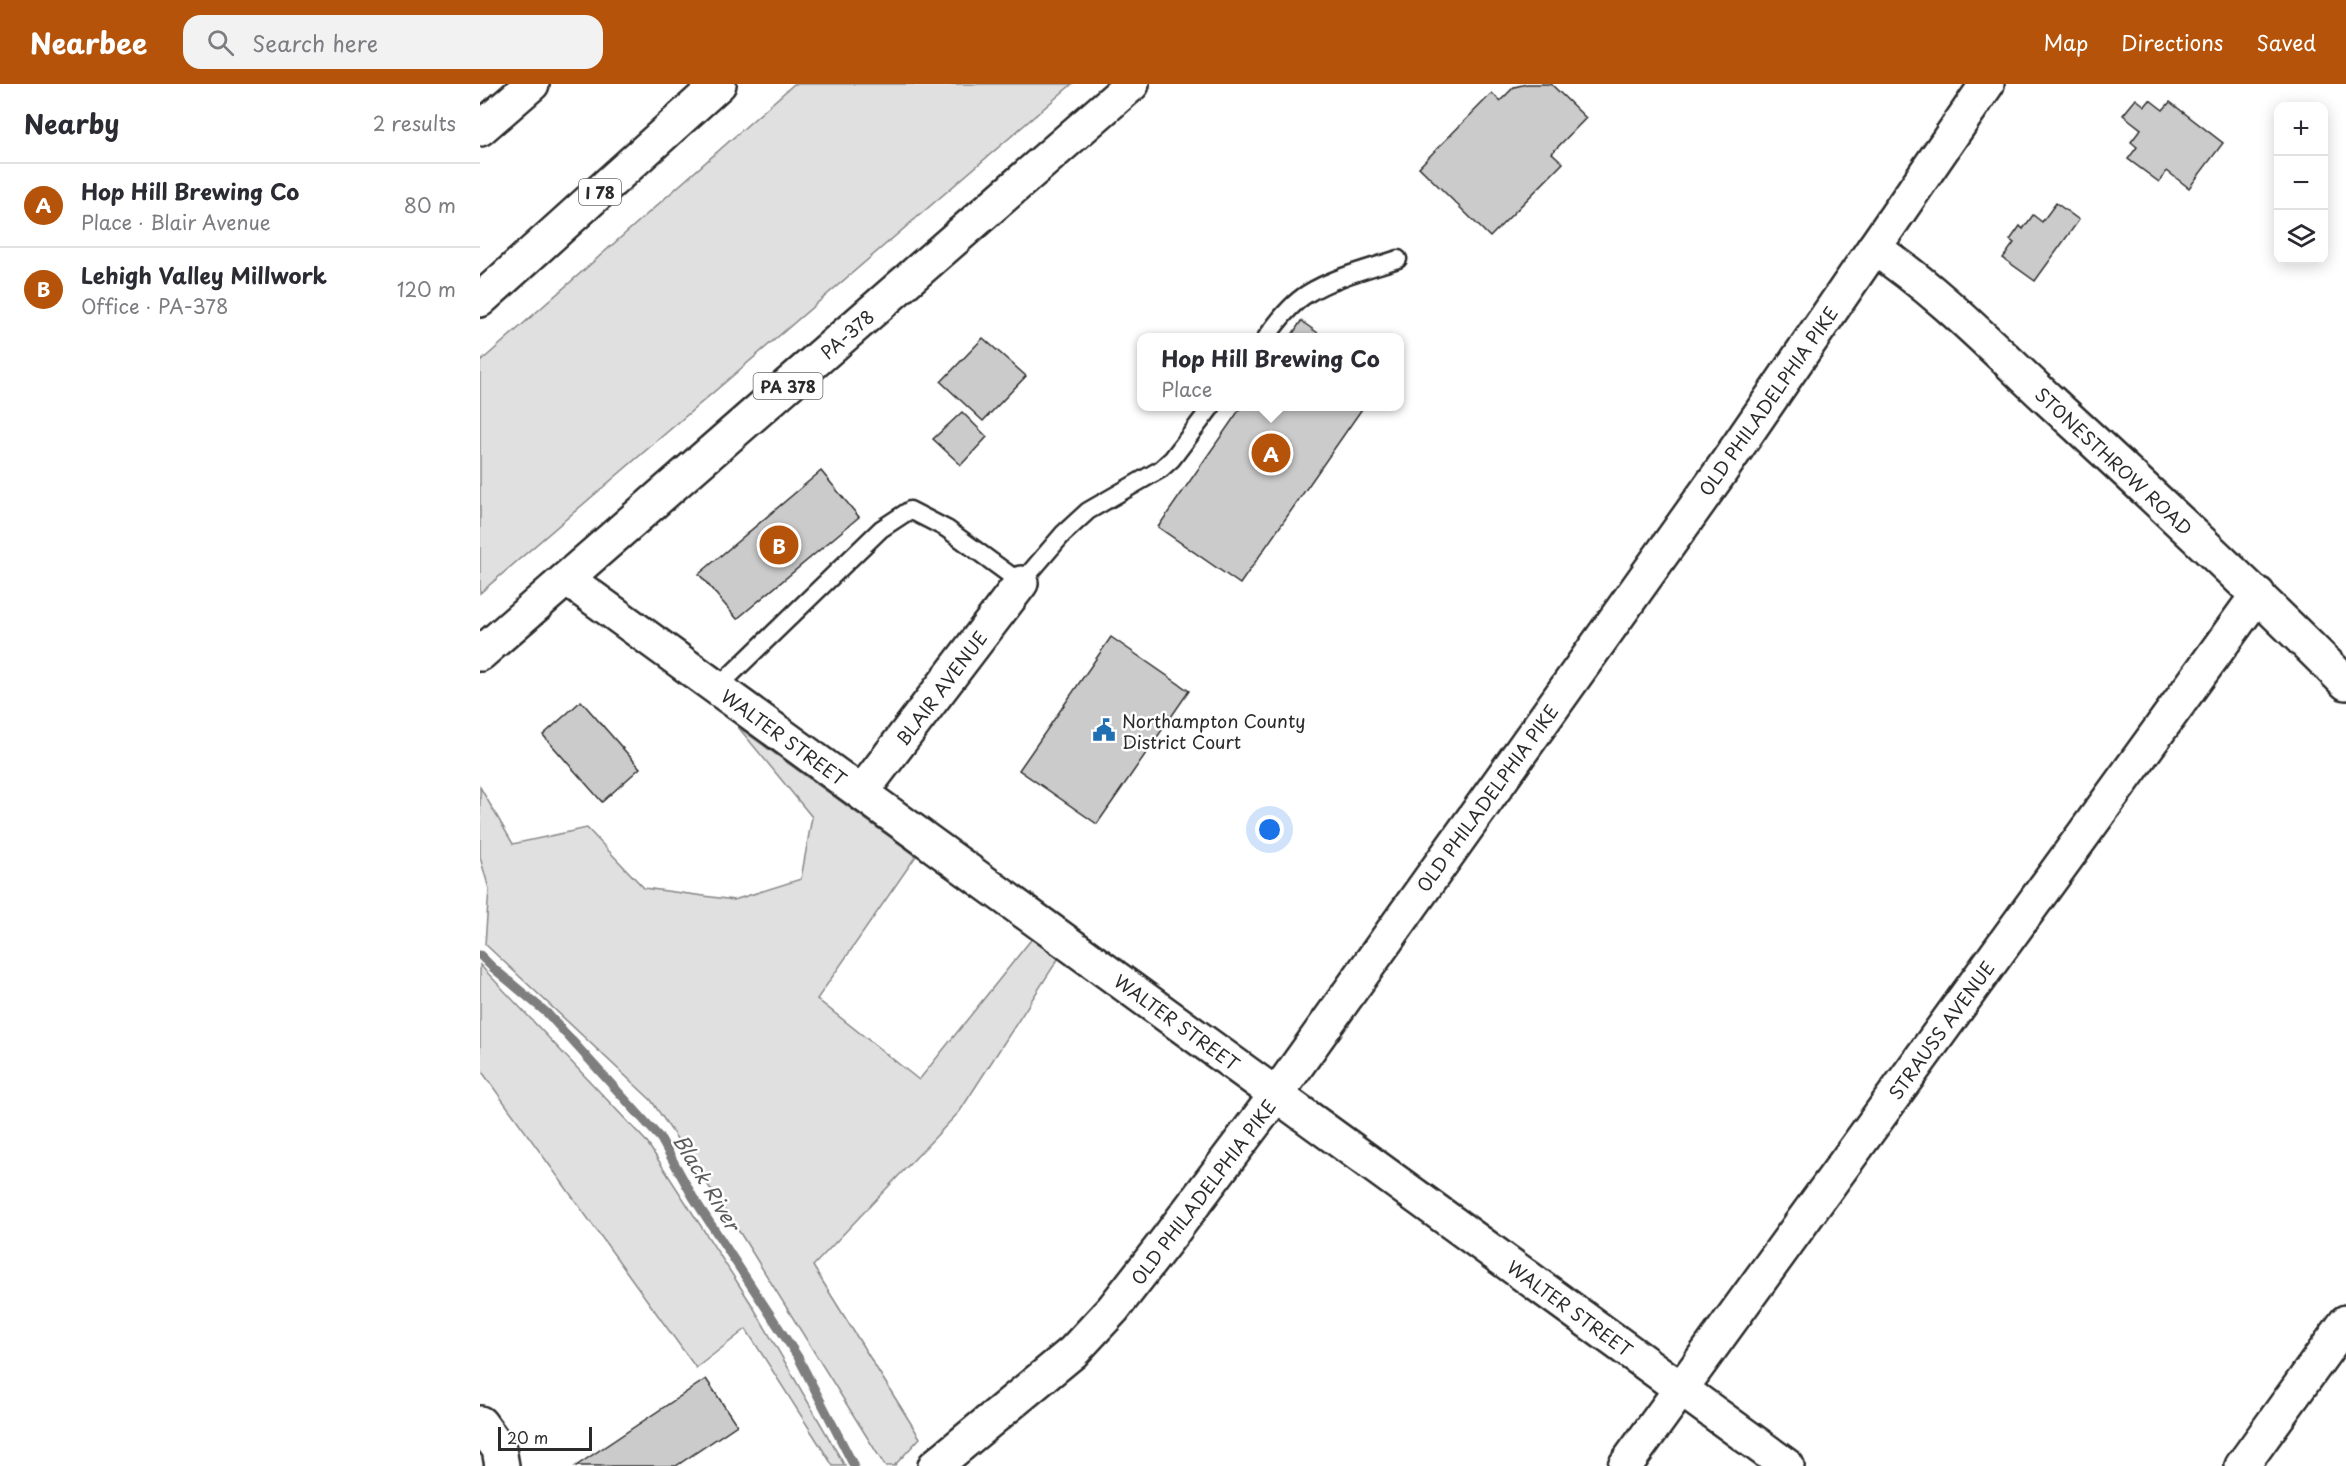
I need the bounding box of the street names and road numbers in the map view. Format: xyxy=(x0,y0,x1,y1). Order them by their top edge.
road number: I 78 xyxy=(579,179,621,205)
street label: OLD PHILADELPHIA PIKE xyxy=(1692,301,1844,501)
street label: PA-378 xyxy=(814,303,880,365)
road number: PA 378 xyxy=(754,373,822,399)
street label: STONESTHROW ROAD xyxy=(2029,381,2199,541)
street label: BLAIR AVENUE xyxy=(889,625,993,751)
street label: WALTER STREET xyxy=(716,682,853,792)
street label: OLD PHILADELPHIA PIKE xyxy=(1410,699,1564,897)
street label: STRAUSS AVENUE xyxy=(1881,955,2001,1105)
street label: WALTER STREET xyxy=(1109,967,1246,1077)
street label: OLD PHILADELPHIA PIKE xyxy=(1124,1094,1282,1290)
street label: WALTER STREET xyxy=(1502,1253,1639,1363)

